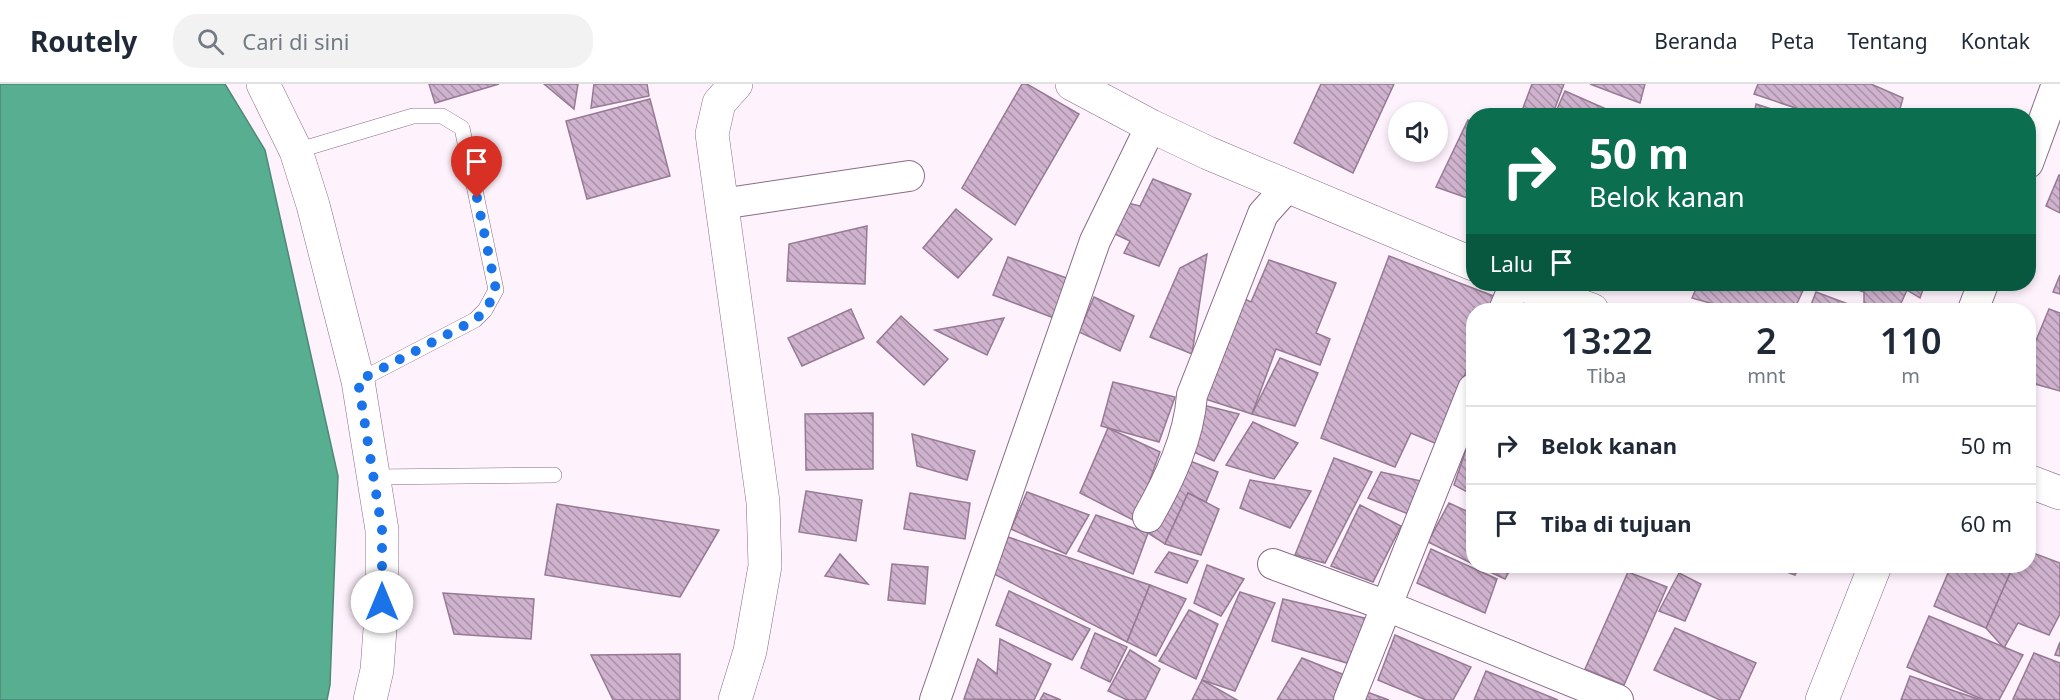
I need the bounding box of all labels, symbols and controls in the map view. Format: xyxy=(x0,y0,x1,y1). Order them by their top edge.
search box xyxy=(173,14,593,68)
text: Routely xyxy=(30,22,137,60)
icon: search xyxy=(194,25,227,58)
text: Cari di sini xyxy=(242,26,349,56)
text: Beranda xyxy=(1654,27,1738,55)
text: Peta xyxy=(1771,27,1814,55)
text: Tentang xyxy=(1847,27,1928,55)
text: Kontak xyxy=(1961,27,2030,55)
map controls xyxy=(1388,102,1448,162)
button: sound xyxy=(1388,102,1448,162)
text: 50 m xyxy=(1589,124,1689,181)
icon: right xyxy=(1490,132,1568,210)
pin xyxy=(451,136,502,198)
icon: arrive xyxy=(460,145,493,178)
text: Belok kanan xyxy=(1589,178,1745,215)
icon: arrive xyxy=(1545,246,1578,279)
text: Lalu xyxy=(1490,248,1533,278)
text: 13:22 xyxy=(1560,316,1653,365)
text: 2 xyxy=(1756,316,1777,365)
text: 110 xyxy=(1880,316,1942,365)
text: Tiba xyxy=(1587,362,1626,389)
text: mnt xyxy=(1747,362,1785,389)
text: m xyxy=(1901,362,1920,389)
icon: right xyxy=(1490,429,1523,462)
text: Belok kanan xyxy=(1541,430,1677,460)
text: 50 m xyxy=(1961,430,2012,460)
icon: arrive xyxy=(1490,507,1523,540)
text: Tiba di tujuan xyxy=(1541,508,1691,538)
text: 60 m xyxy=(1961,508,2012,538)
position arrow xyxy=(350,570,414,634)

